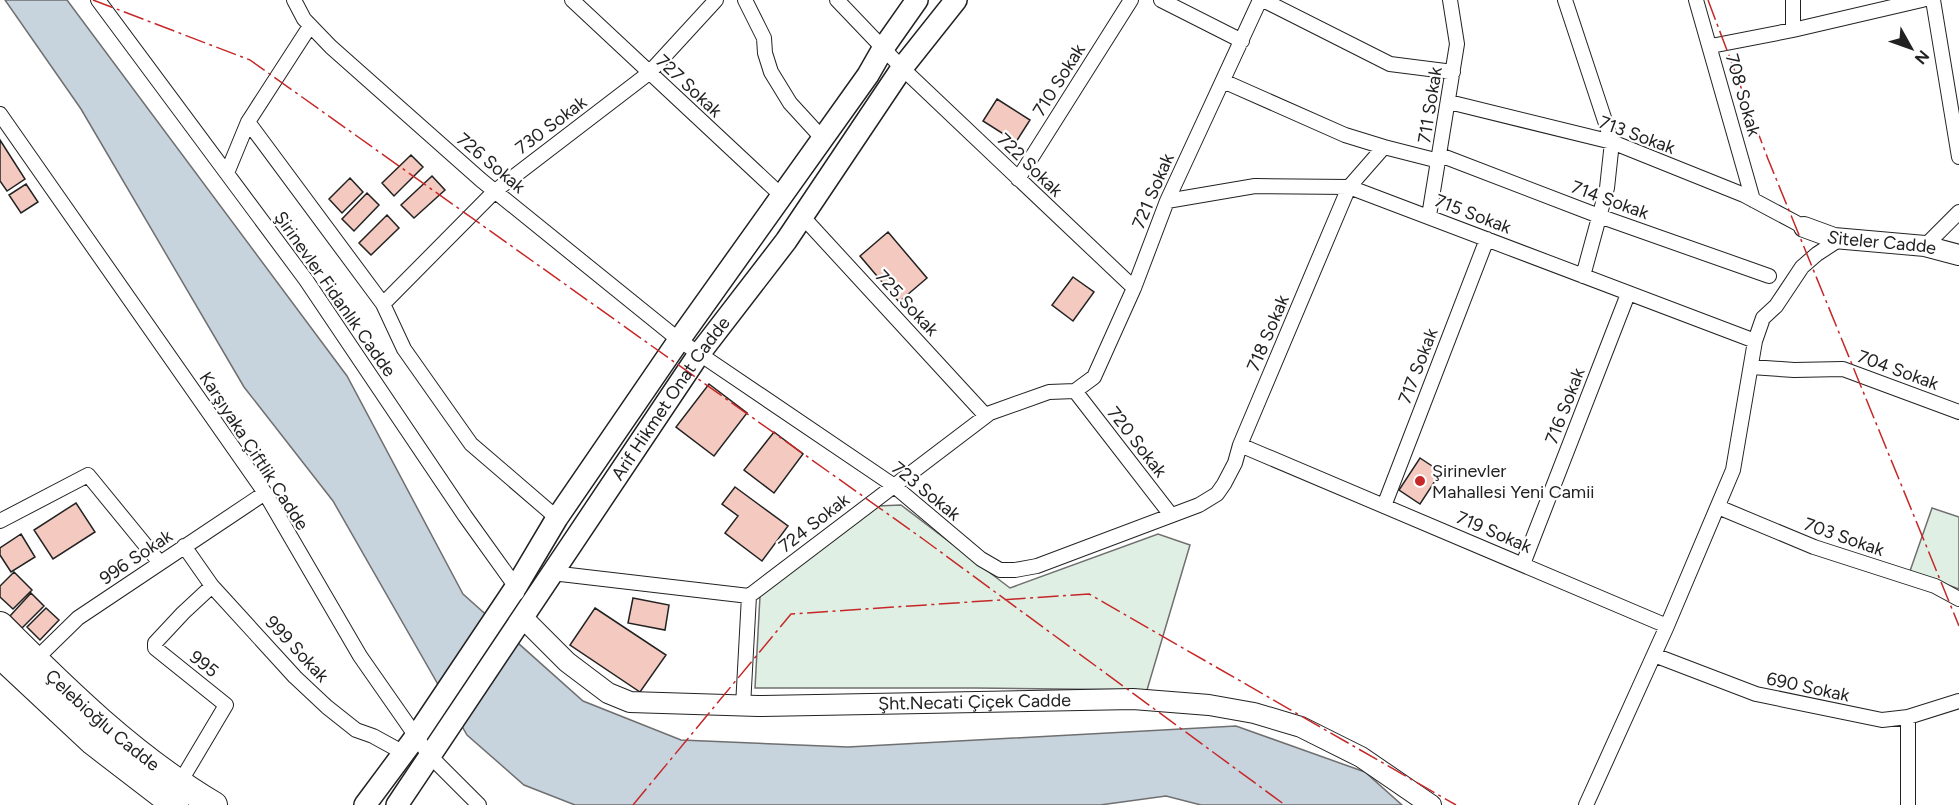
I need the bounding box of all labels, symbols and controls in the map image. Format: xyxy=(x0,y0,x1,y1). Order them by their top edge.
north arrow xyxy=(1881,18,1941,78)
street label: 710 Sokak xyxy=(1028,40,1090,120)
text: N xyxy=(1911,46,1933,68)
street label: 727 Sokak xyxy=(652,50,727,122)
street label: 708 Sokak xyxy=(1721,51,1765,139)
street label: 711 Sokak xyxy=(1413,65,1447,145)
street label: 730 Sokak xyxy=(511,91,591,159)
street label: 713 Sokak xyxy=(1596,111,1678,159)
street label: 726 Sokak xyxy=(452,128,530,198)
street label: 722 Sokak xyxy=(993,129,1067,202)
street label: 721 Sokak xyxy=(1127,150,1179,232)
street label: 714 Sokak xyxy=(1568,176,1652,224)
street label: 715 Sokak xyxy=(1432,189,1514,239)
street label: Şirinevler Fidanlık Cadde xyxy=(270,207,401,381)
street label: Siteler Cadde xyxy=(1824,225,1939,260)
street label: 725 Sokak xyxy=(871,265,943,341)
street label: 718 Sokak xyxy=(1242,291,1294,374)
street label: Arif Hikmet Onat Cadde xyxy=(607,312,735,485)
street label: 717 Sokak xyxy=(1394,325,1443,407)
street label: 704 Sokak xyxy=(1854,345,1942,395)
street label: 716 Sokak xyxy=(1540,365,1590,447)
street label: Karşıyaka Çiftlik Cadde xyxy=(195,368,314,534)
street label: 720 Sokak xyxy=(1103,402,1172,482)
street label: 723 Sokak xyxy=(887,457,965,525)
place label: Şirinevler Mahallesi Yeni Camii xyxy=(1432,460,1595,503)
marker: Şirinevler Mahallesi Yeni Camii xyxy=(1413,474,1427,488)
street label: 724 Sokak xyxy=(774,489,854,557)
street label: 719 Sokak xyxy=(1453,506,1535,558)
street label: 703 Sokak xyxy=(1801,513,1887,561)
street label: 996 Sokak xyxy=(95,525,177,589)
street label: 999 Sokak xyxy=(261,611,334,687)
street label: 995 xyxy=(185,646,223,682)
street label: Çelebioğlu Cadde xyxy=(41,665,164,776)
street label: 690 Sokak xyxy=(1764,667,1852,707)
street label: Şht.Necati Çiçek Cadde xyxy=(878,689,1071,715)

